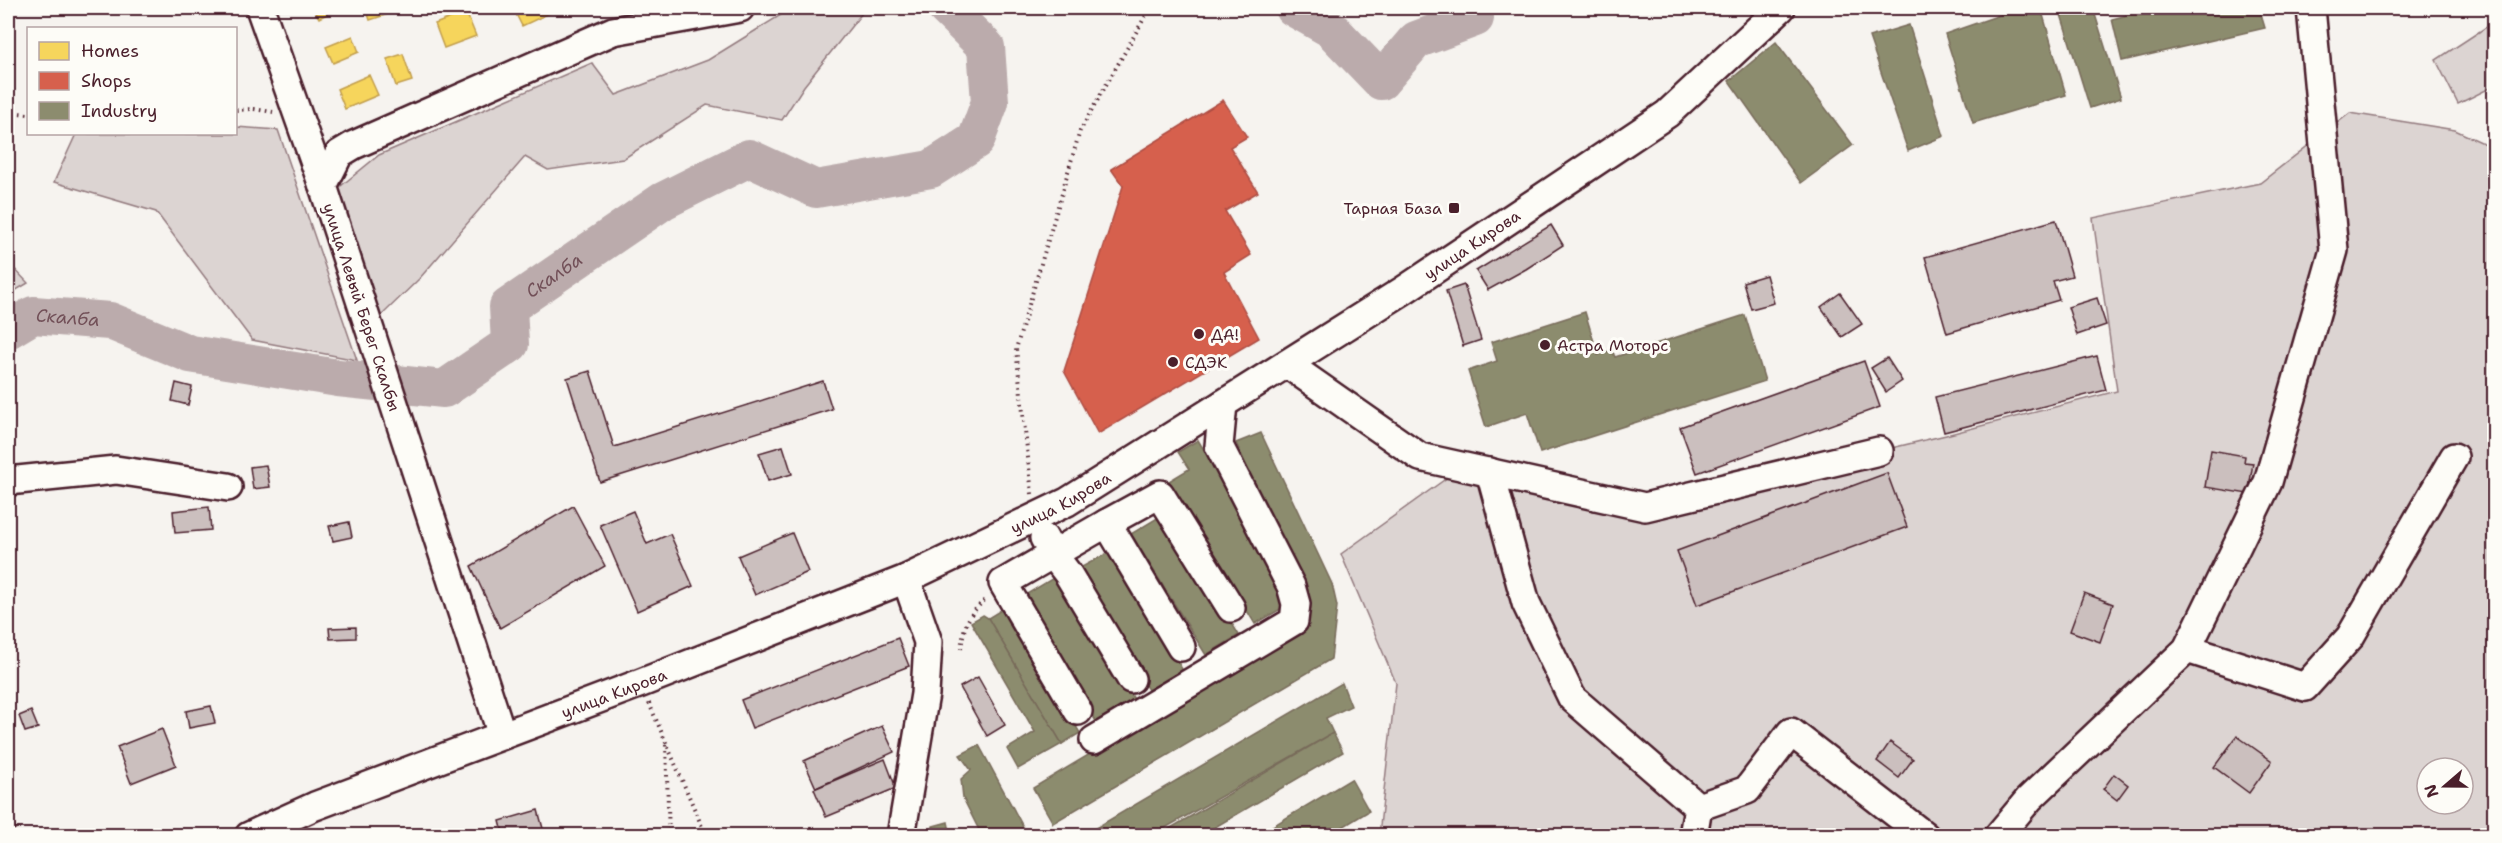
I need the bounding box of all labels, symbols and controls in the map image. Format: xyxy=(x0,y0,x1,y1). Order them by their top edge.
legend xyxy=(27,27,237,135)
text: Homes xyxy=(81,39,139,63)
text: Shops xyxy=(81,69,132,93)
text: Industry xyxy=(81,99,157,123)
place label: Тарная База xyxy=(1343,198,1442,219)
street label: улица Левый Берег Скалбы xyxy=(318,201,405,414)
marker: Тарная База xyxy=(1447,201,1461,215)
street label: улица Кирова xyxy=(1420,205,1524,285)
water label: Скалба xyxy=(521,248,587,304)
water label: Скалба xyxy=(35,303,100,332)
place label: ДА! xyxy=(1211,324,1239,345)
marker: ДА! xyxy=(1192,327,1206,341)
place label: Астра Моторс xyxy=(1557,335,1668,356)
marker: Астра Моторс xyxy=(1538,338,1552,352)
place label: СДЭК xyxy=(1185,352,1228,373)
marker: СДЭК xyxy=(1166,355,1180,369)
street label: улица Кирова xyxy=(1007,467,1115,539)
street label: улица Кирова xyxy=(558,664,670,723)
north arrow xyxy=(2415,756,2475,816)
text: N xyxy=(2419,781,2443,801)

